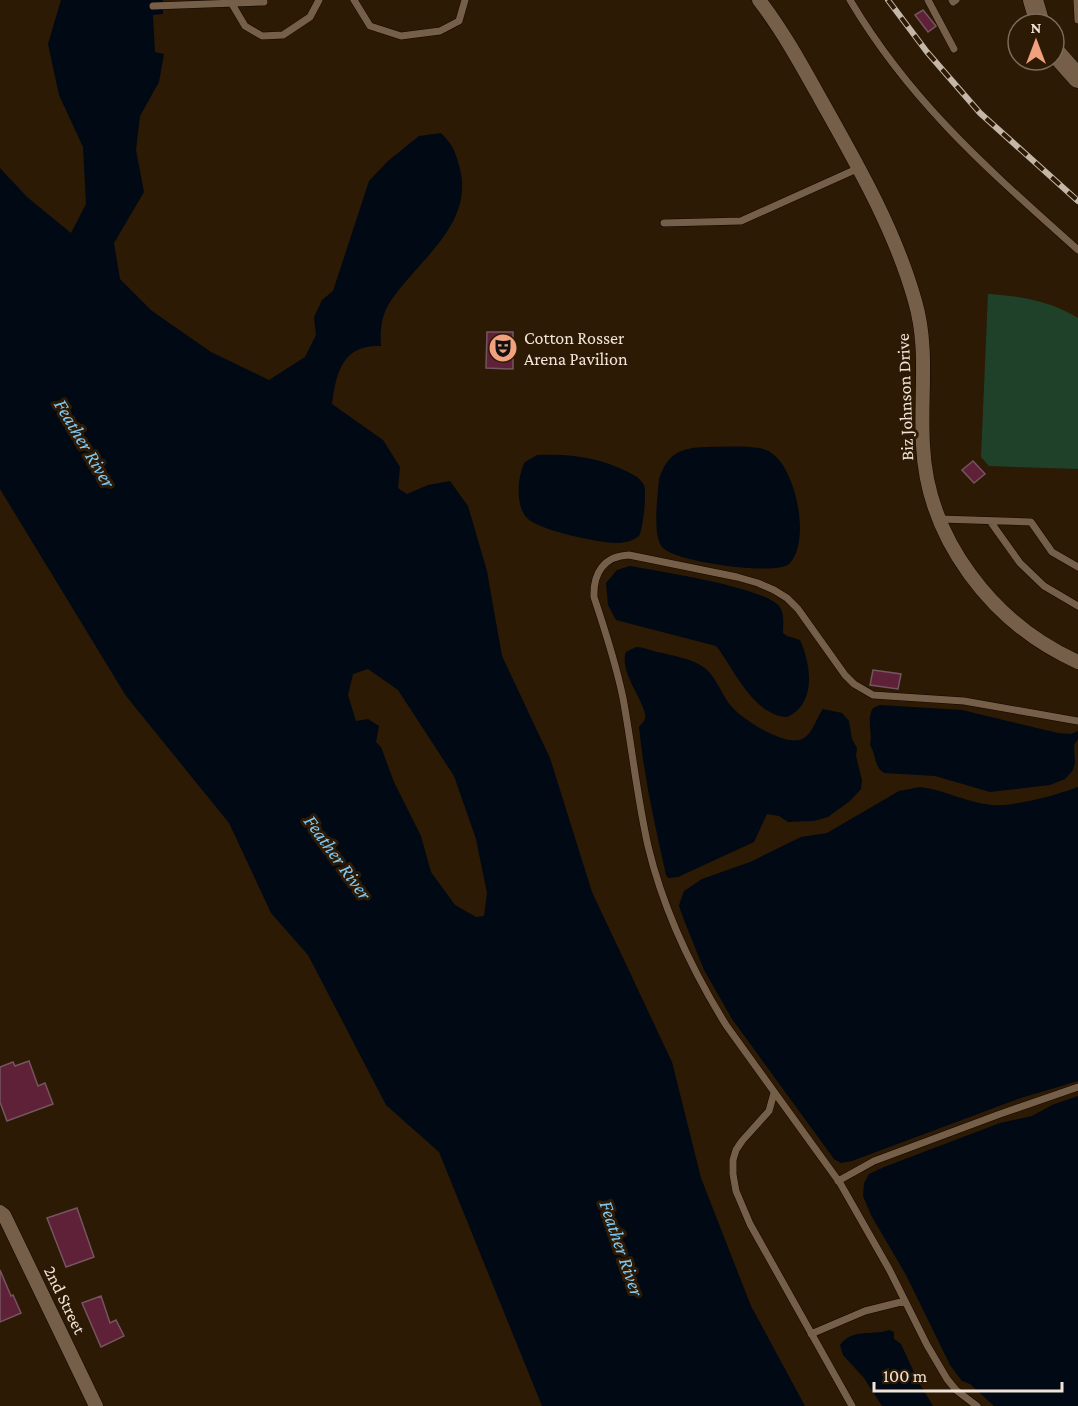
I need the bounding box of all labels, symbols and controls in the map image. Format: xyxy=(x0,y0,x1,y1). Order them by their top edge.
north arrow xyxy=(1006,12,1066,72)
text: N xyxy=(1031,19,1042,36)
place label: Cotton Rosser Arena Pavilion xyxy=(524,328,628,369)
theatre icon: Cotton Rosser Arena Pavilion xyxy=(487,332,519,364)
street label: Biz Johnson Drive xyxy=(893,333,917,461)
water label: Feather River xyxy=(50,395,121,492)
water label: Feather River xyxy=(300,810,377,905)
water label: Feather River xyxy=(595,1197,649,1300)
street label: 2nd Street xyxy=(40,1263,91,1338)
scale bar xyxy=(874,1355,1062,1393)
text: 100 m xyxy=(883,1366,928,1386)

